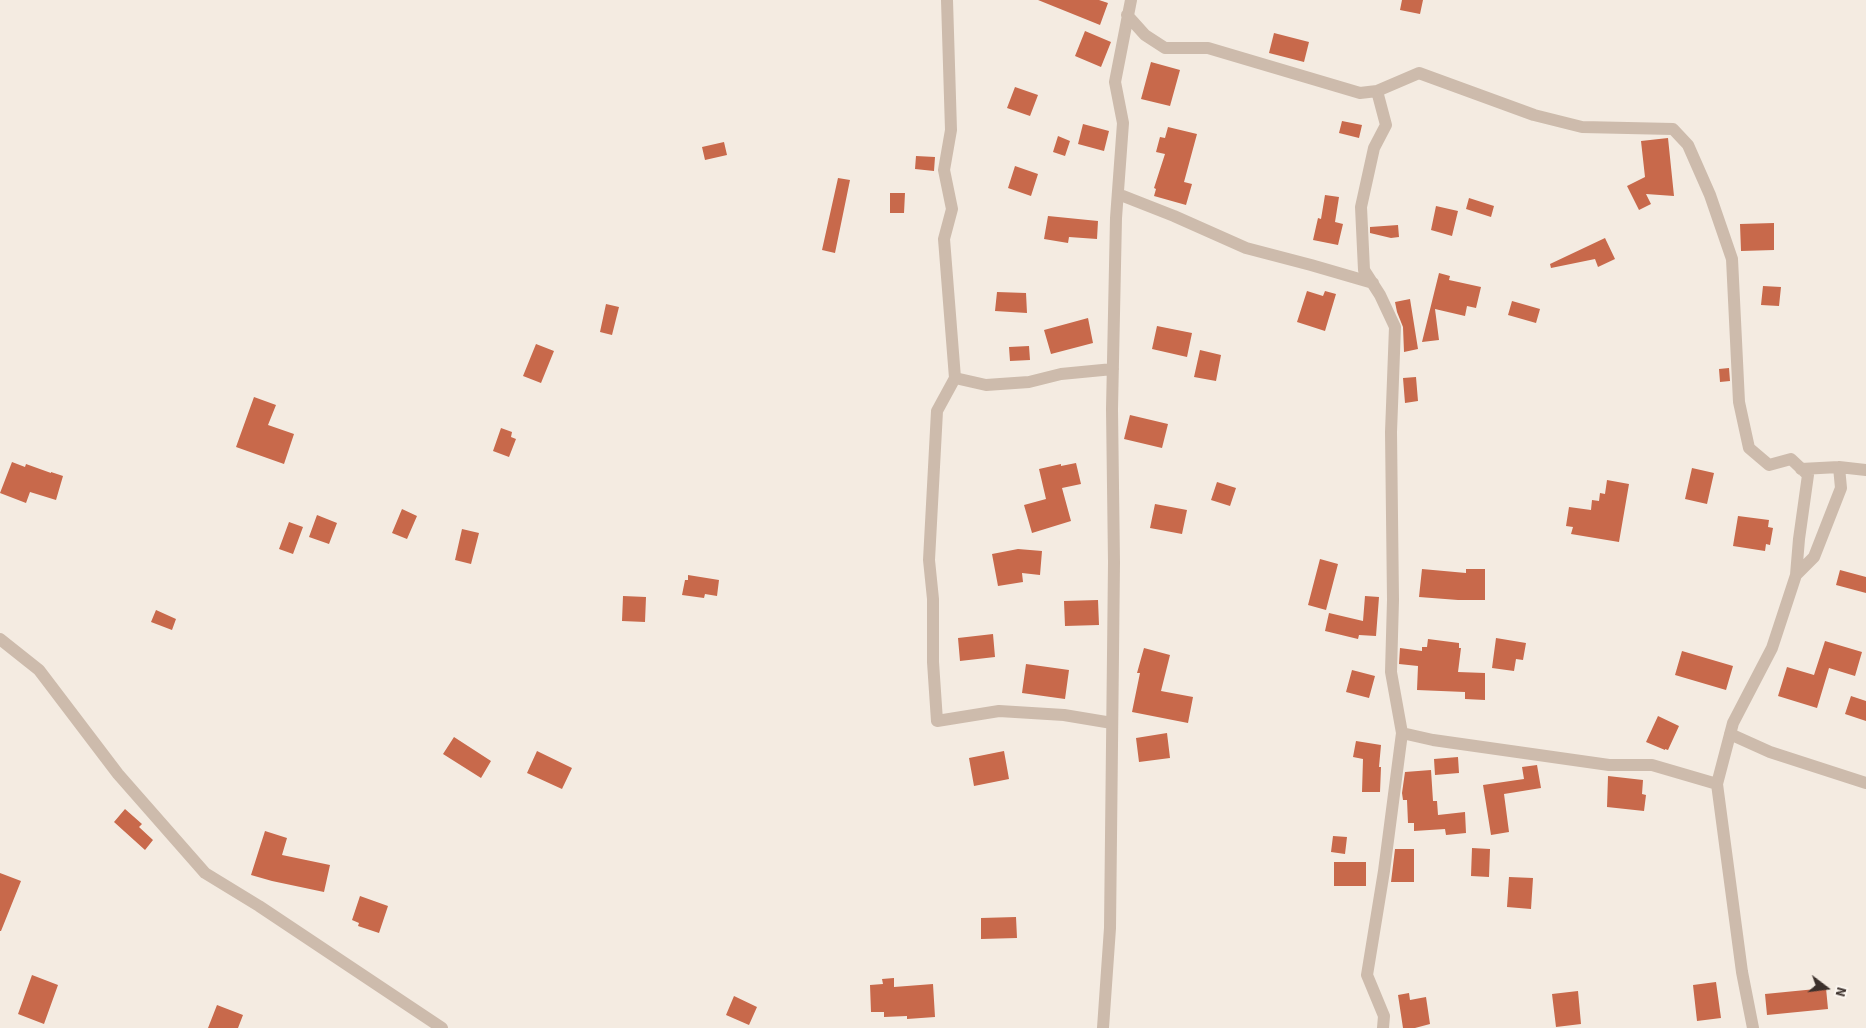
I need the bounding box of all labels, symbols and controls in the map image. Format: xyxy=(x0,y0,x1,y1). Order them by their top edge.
north arrow xyxy=(1801,963,1851,1013)
text: N xyxy=(1830,985,1851,999)

